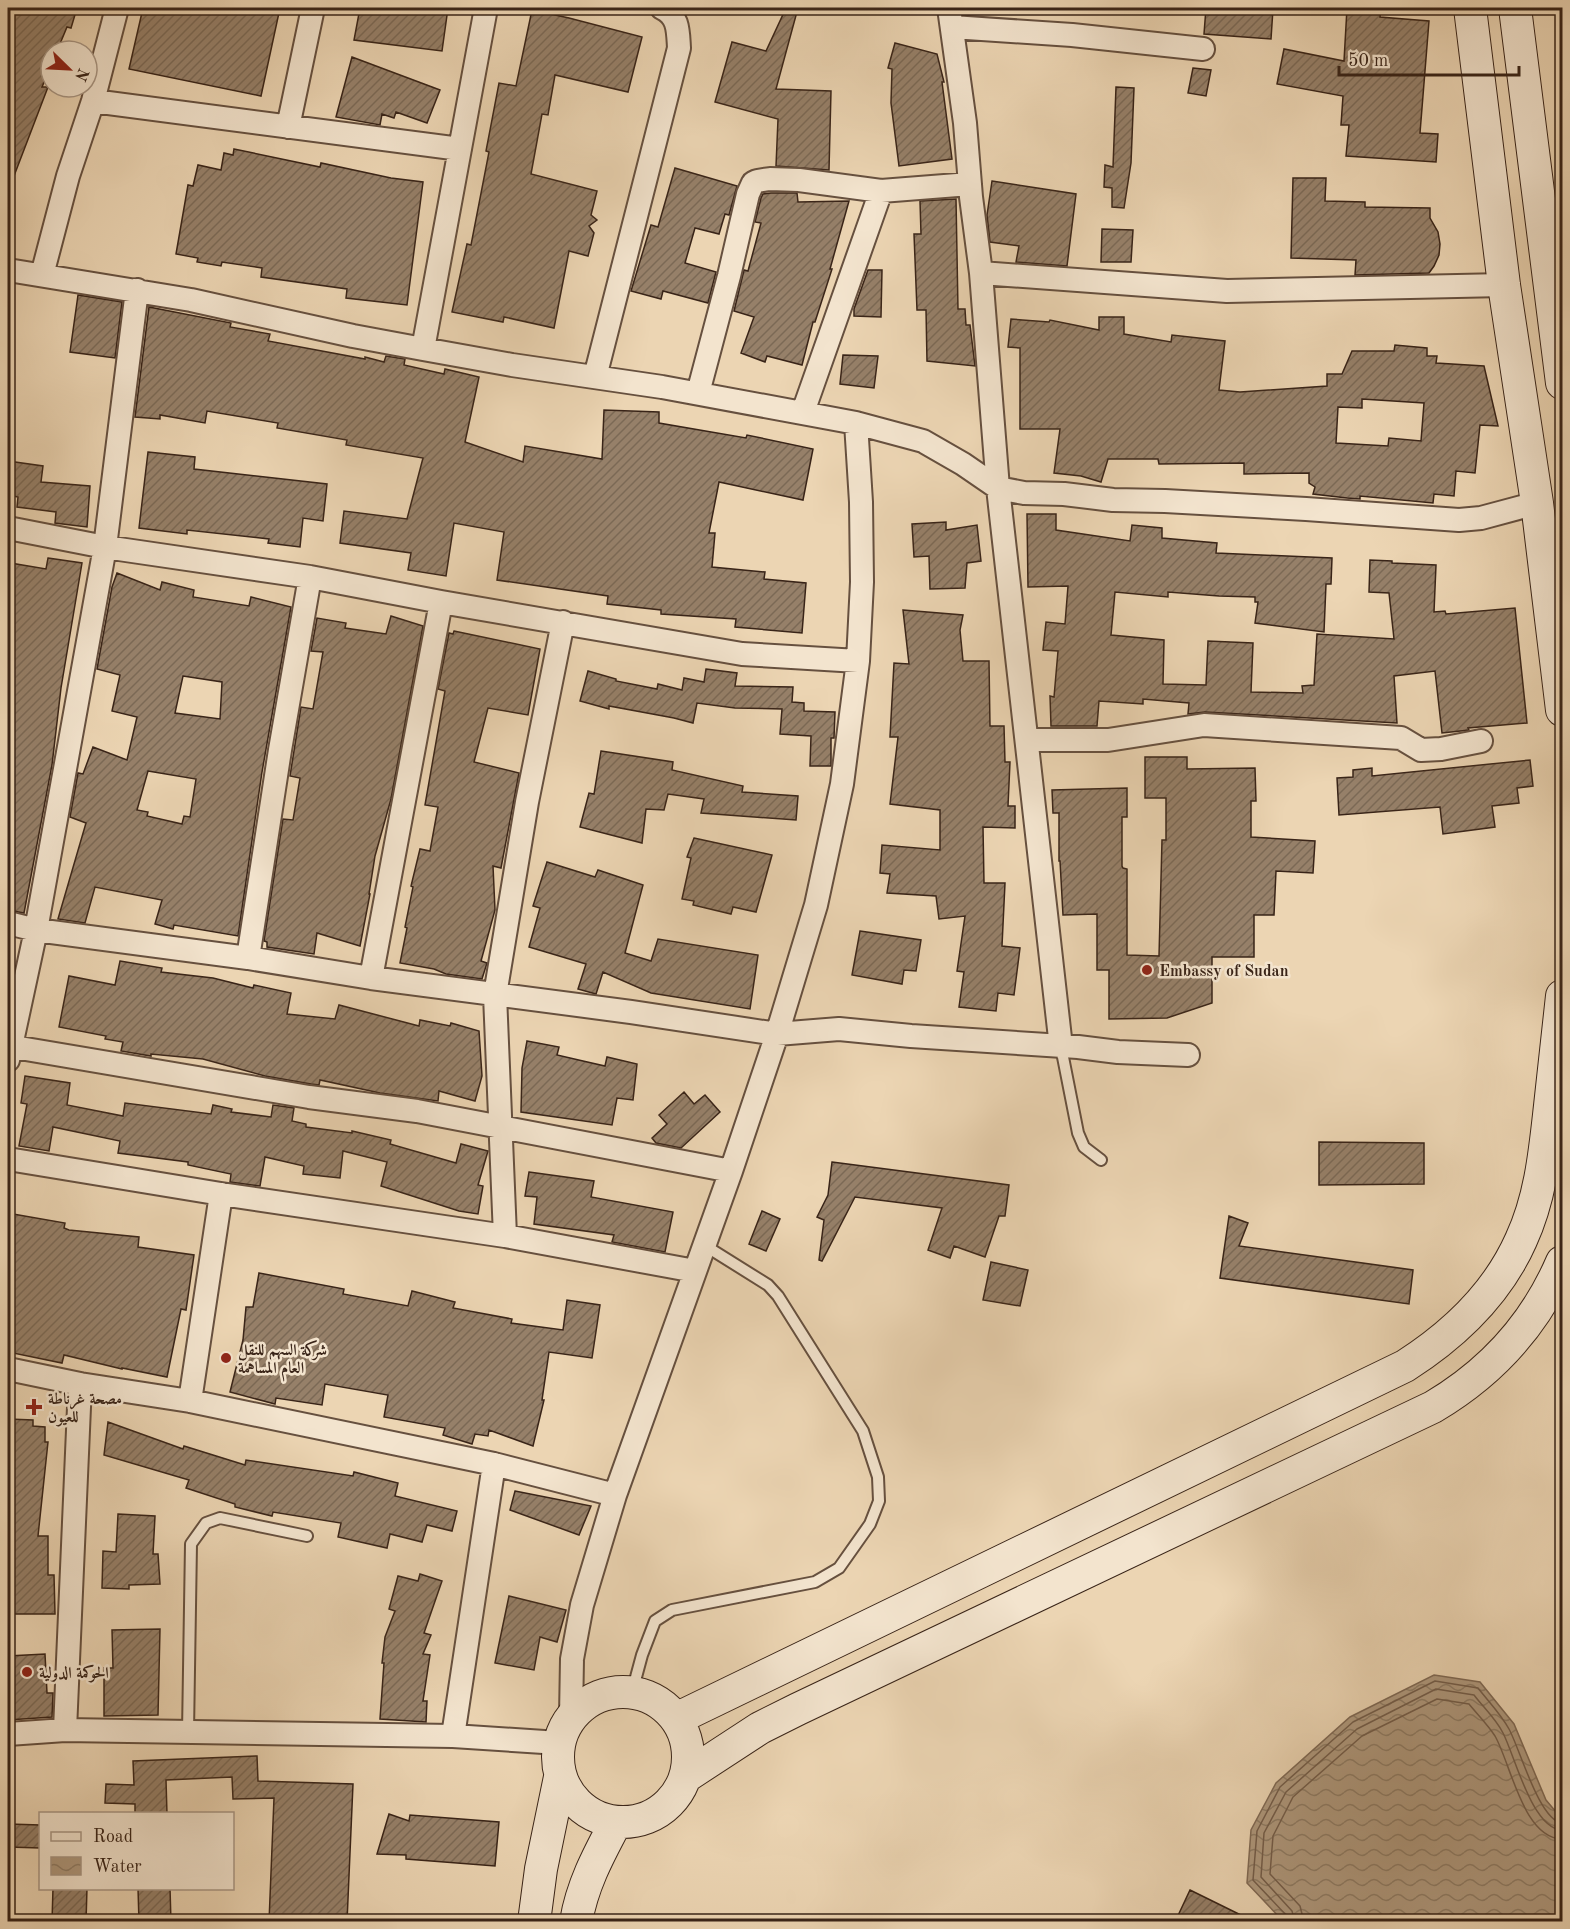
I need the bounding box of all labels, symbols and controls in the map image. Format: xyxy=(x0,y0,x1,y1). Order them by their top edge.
north arrow xyxy=(39,39,99,99)
scale bar xyxy=(1339,39,1519,77)
text: 50 m xyxy=(1348,52,1388,70)
text: N xyxy=(71,65,91,84)
marker: Embassy of Sudan xyxy=(1140,963,1154,977)
place label: Embassy of Sudan xyxy=(1159,964,1289,980)
place label: شركة السهم للنقل العام المساهمة xyxy=(238,1340,327,1382)
marker: شركة السهم للنقل العام المساهمة xyxy=(219,1351,233,1365)
place label: مصحة غرناطة للعيون xyxy=(48,1391,122,1427)
marker: مصحة غرناطة للعيون xyxy=(25,1398,43,1416)
place label: الحوكمة الدولية xyxy=(39,1664,109,1683)
marker: الحوكمة الدولية xyxy=(20,1665,34,1679)
legend xyxy=(39,1812,234,1890)
text: Road xyxy=(93,1828,133,1846)
text: Water xyxy=(93,1858,142,1876)

